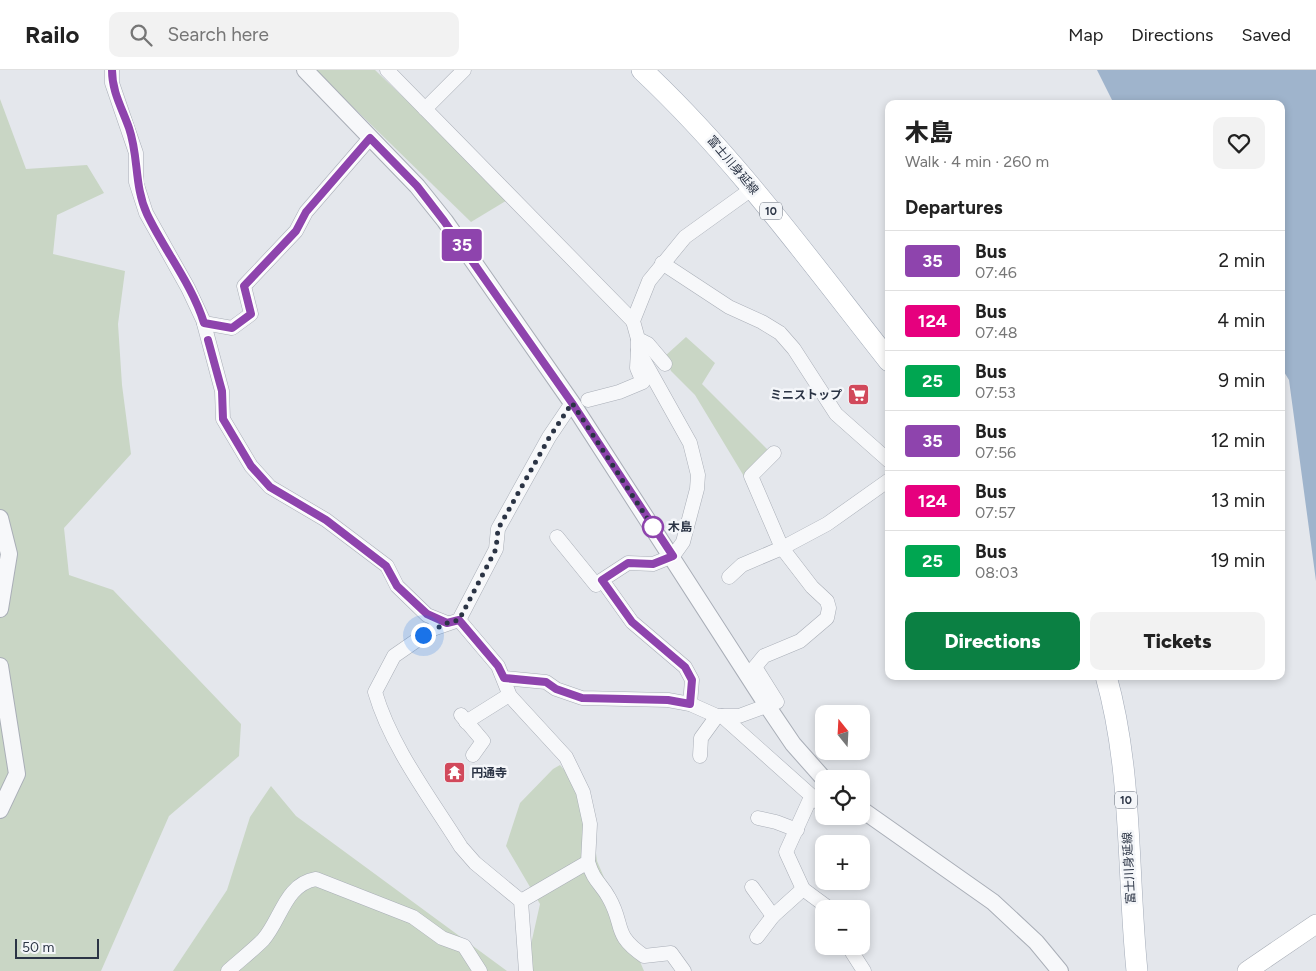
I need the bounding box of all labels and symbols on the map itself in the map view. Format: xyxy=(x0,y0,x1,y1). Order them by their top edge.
street label: 富士川身延線 xyxy=(704,133,762,197)
road number: 10 xyxy=(760,202,782,220)
line badge: 35 xyxy=(440,229,484,261)
supermarket icon: ミニストップ xyxy=(846,383,870,407)
place label: ミニストップ xyxy=(770,388,842,402)
marker: 木島 xyxy=(642,516,664,538)
place label: 木島 xyxy=(668,520,692,534)
your location xyxy=(411,623,436,648)
north arrow xyxy=(815,705,870,760)
temple icon: 円通寺 xyxy=(443,761,467,785)
place label: 円通寺 xyxy=(471,766,507,780)
road number: 10 xyxy=(1115,792,1137,808)
street label: 富士川身延線 xyxy=(1120,832,1138,904)
scale bar xyxy=(15,936,99,959)

